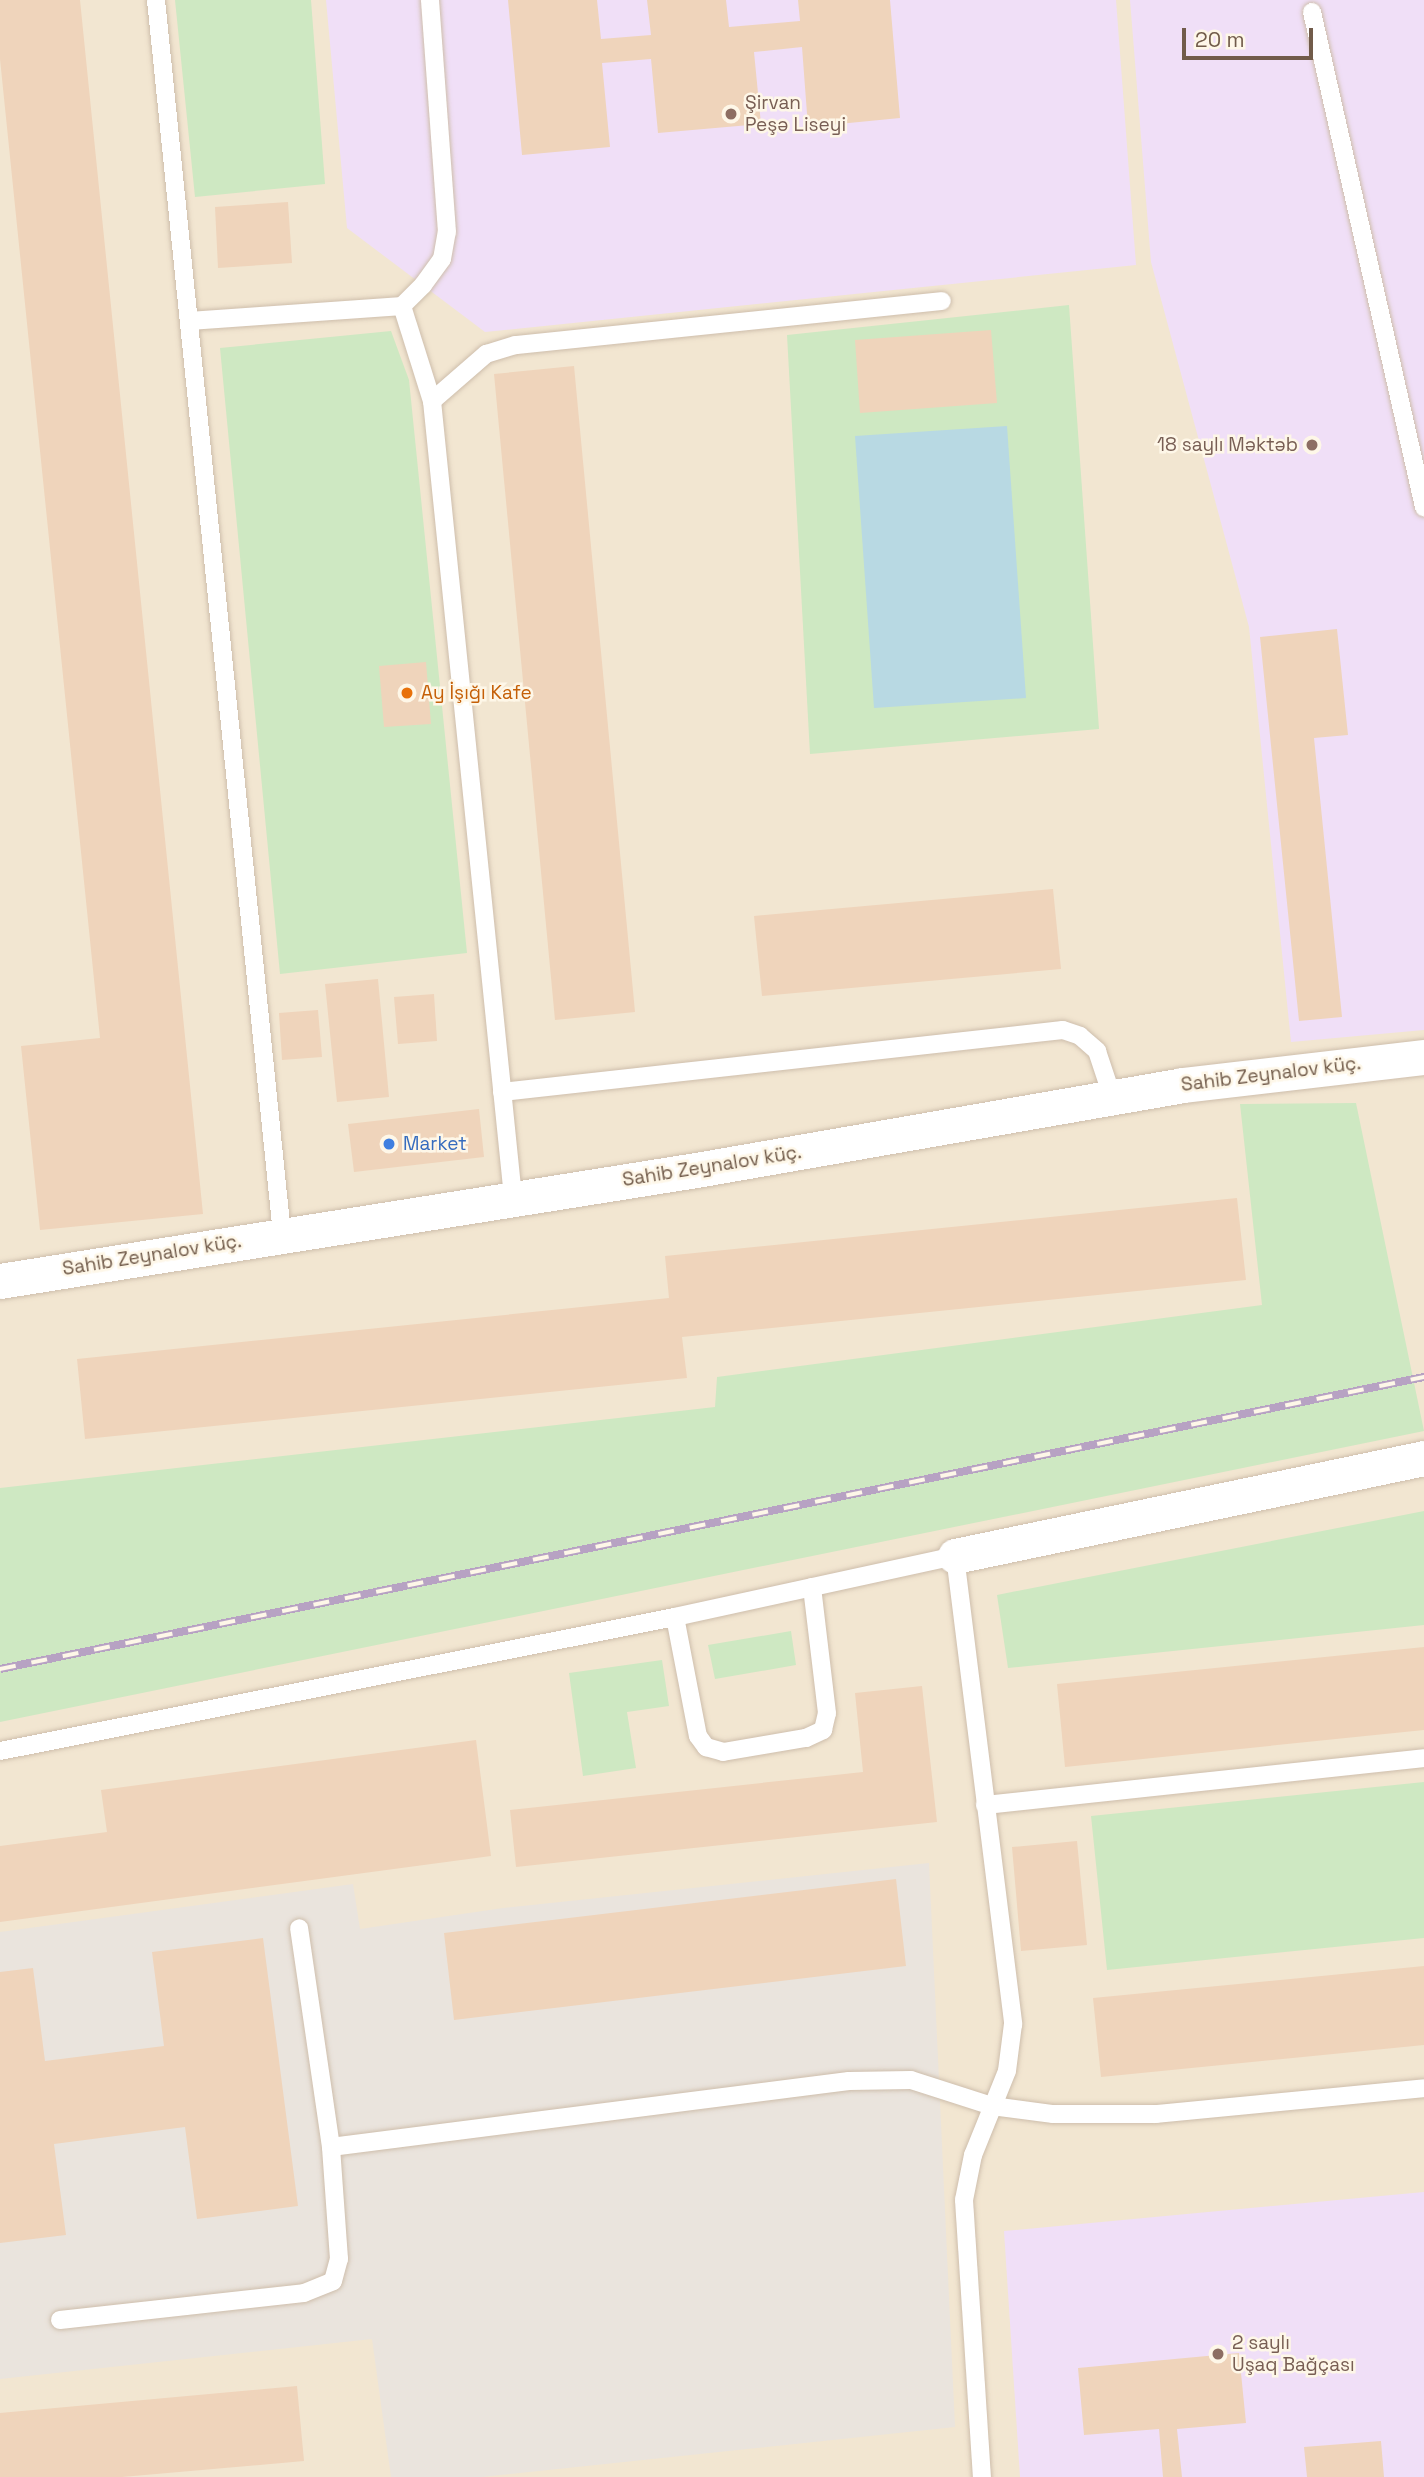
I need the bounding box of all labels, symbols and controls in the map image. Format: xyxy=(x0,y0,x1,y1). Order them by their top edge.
scale bar xyxy=(1186,14,1317,58)
text: 20 m xyxy=(1195,26,1245,53)
place label: Şirvan Peşə Liseyi xyxy=(745,92,846,136)
marker: Şirvan Peşə Liseyi xyxy=(723,106,739,122)
place label: 18 saylı Məktəb xyxy=(1157,434,1298,456)
marker: 18 saylı Məktəb xyxy=(1304,437,1320,453)
place label: Ay İşığı Kafe xyxy=(421,682,532,704)
marker: Ay İşığı Kafe xyxy=(399,685,415,701)
street label: Sahib Zeynalov küç. xyxy=(1180,1052,1362,1096)
place label: Market xyxy=(403,1133,467,1155)
marker: Market xyxy=(381,1136,397,1152)
street label: Sahib Zeynalov küç. xyxy=(621,1141,803,1191)
street label: Sahib Zeynalov küç. xyxy=(61,1230,243,1280)
place label: 2 saylı Uşaq Bağçası xyxy=(1232,2332,1355,2376)
marker: 2 saylı Uşaq Bağçası xyxy=(1210,2346,1226,2362)

